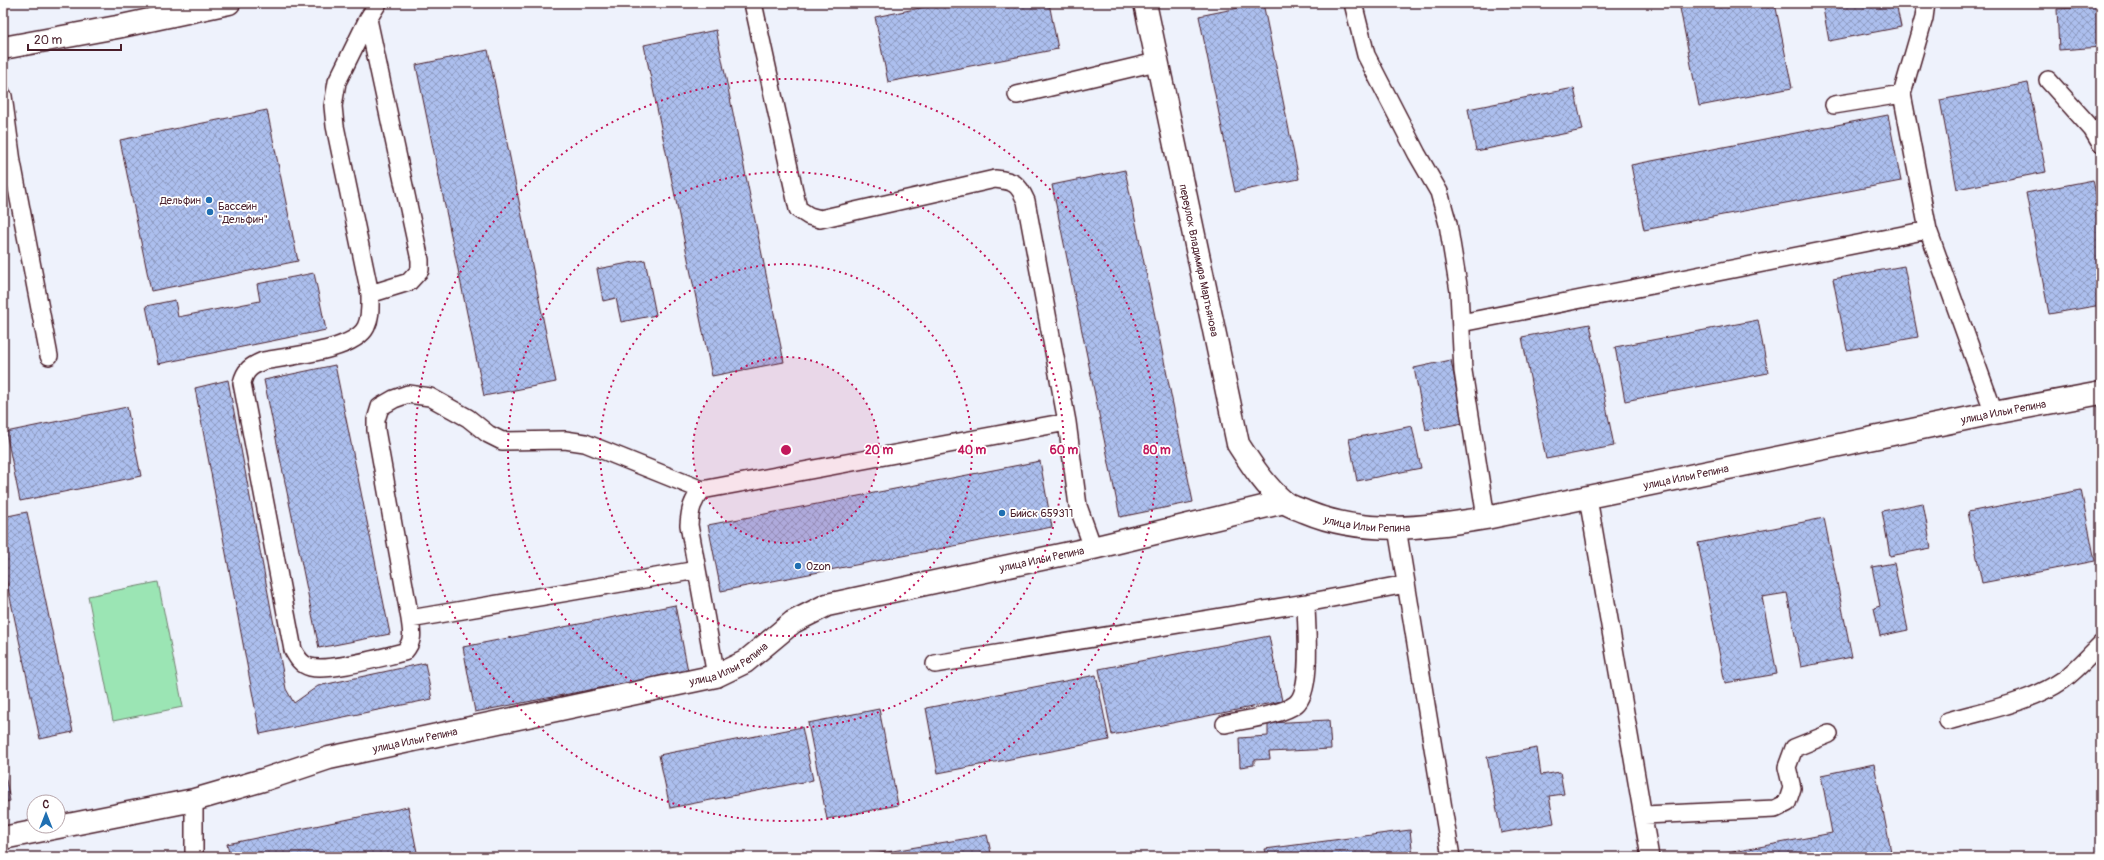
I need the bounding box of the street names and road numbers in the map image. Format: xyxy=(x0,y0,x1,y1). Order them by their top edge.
street label: переулок Владимира Мартьянова xyxy=(1176,183,1221,338)
street label: улица Ильи Репина xyxy=(1959,397,2047,427)
street label: улица Ильи Репина xyxy=(1641,462,1730,492)
street label: улица Ильи Репина xyxy=(1321,513,1410,535)
street label: улица Ильи Репина xyxy=(997,544,1086,575)
street label: улица Ильи Репина xyxy=(687,640,771,689)
street label: улица Ильи Репина xyxy=(370,725,459,756)

